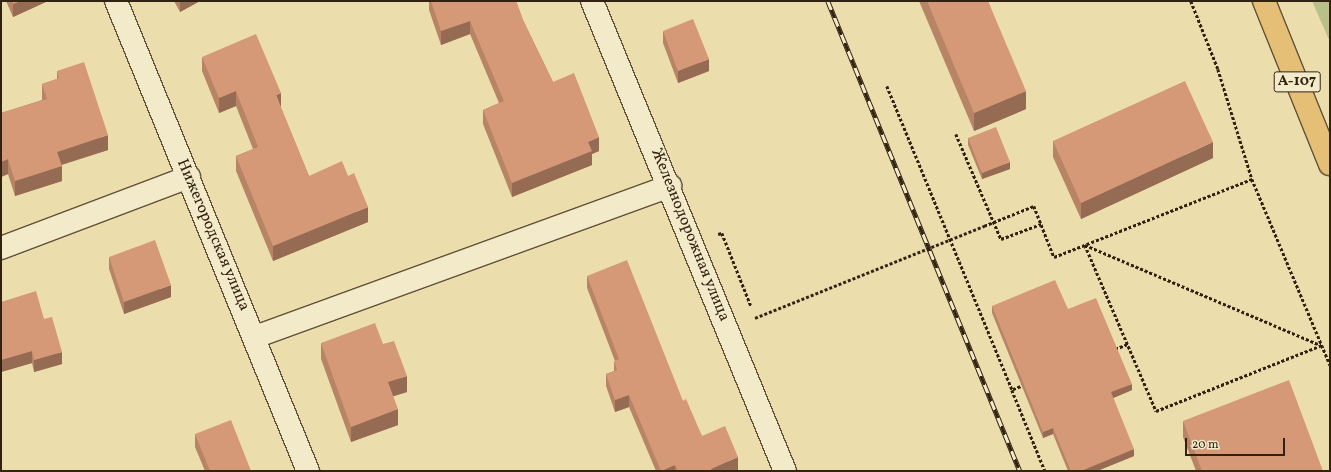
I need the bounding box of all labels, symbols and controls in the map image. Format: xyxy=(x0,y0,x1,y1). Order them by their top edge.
road number: А-107 xyxy=(1273,69,1321,95)
street label: Железнодорожная улица xyxy=(646,145,734,325)
street label: Нижегородская улица xyxy=(172,156,254,314)
scale bar xyxy=(1187,430,1287,456)
text: 20 m xyxy=(1192,437,1219,453)

